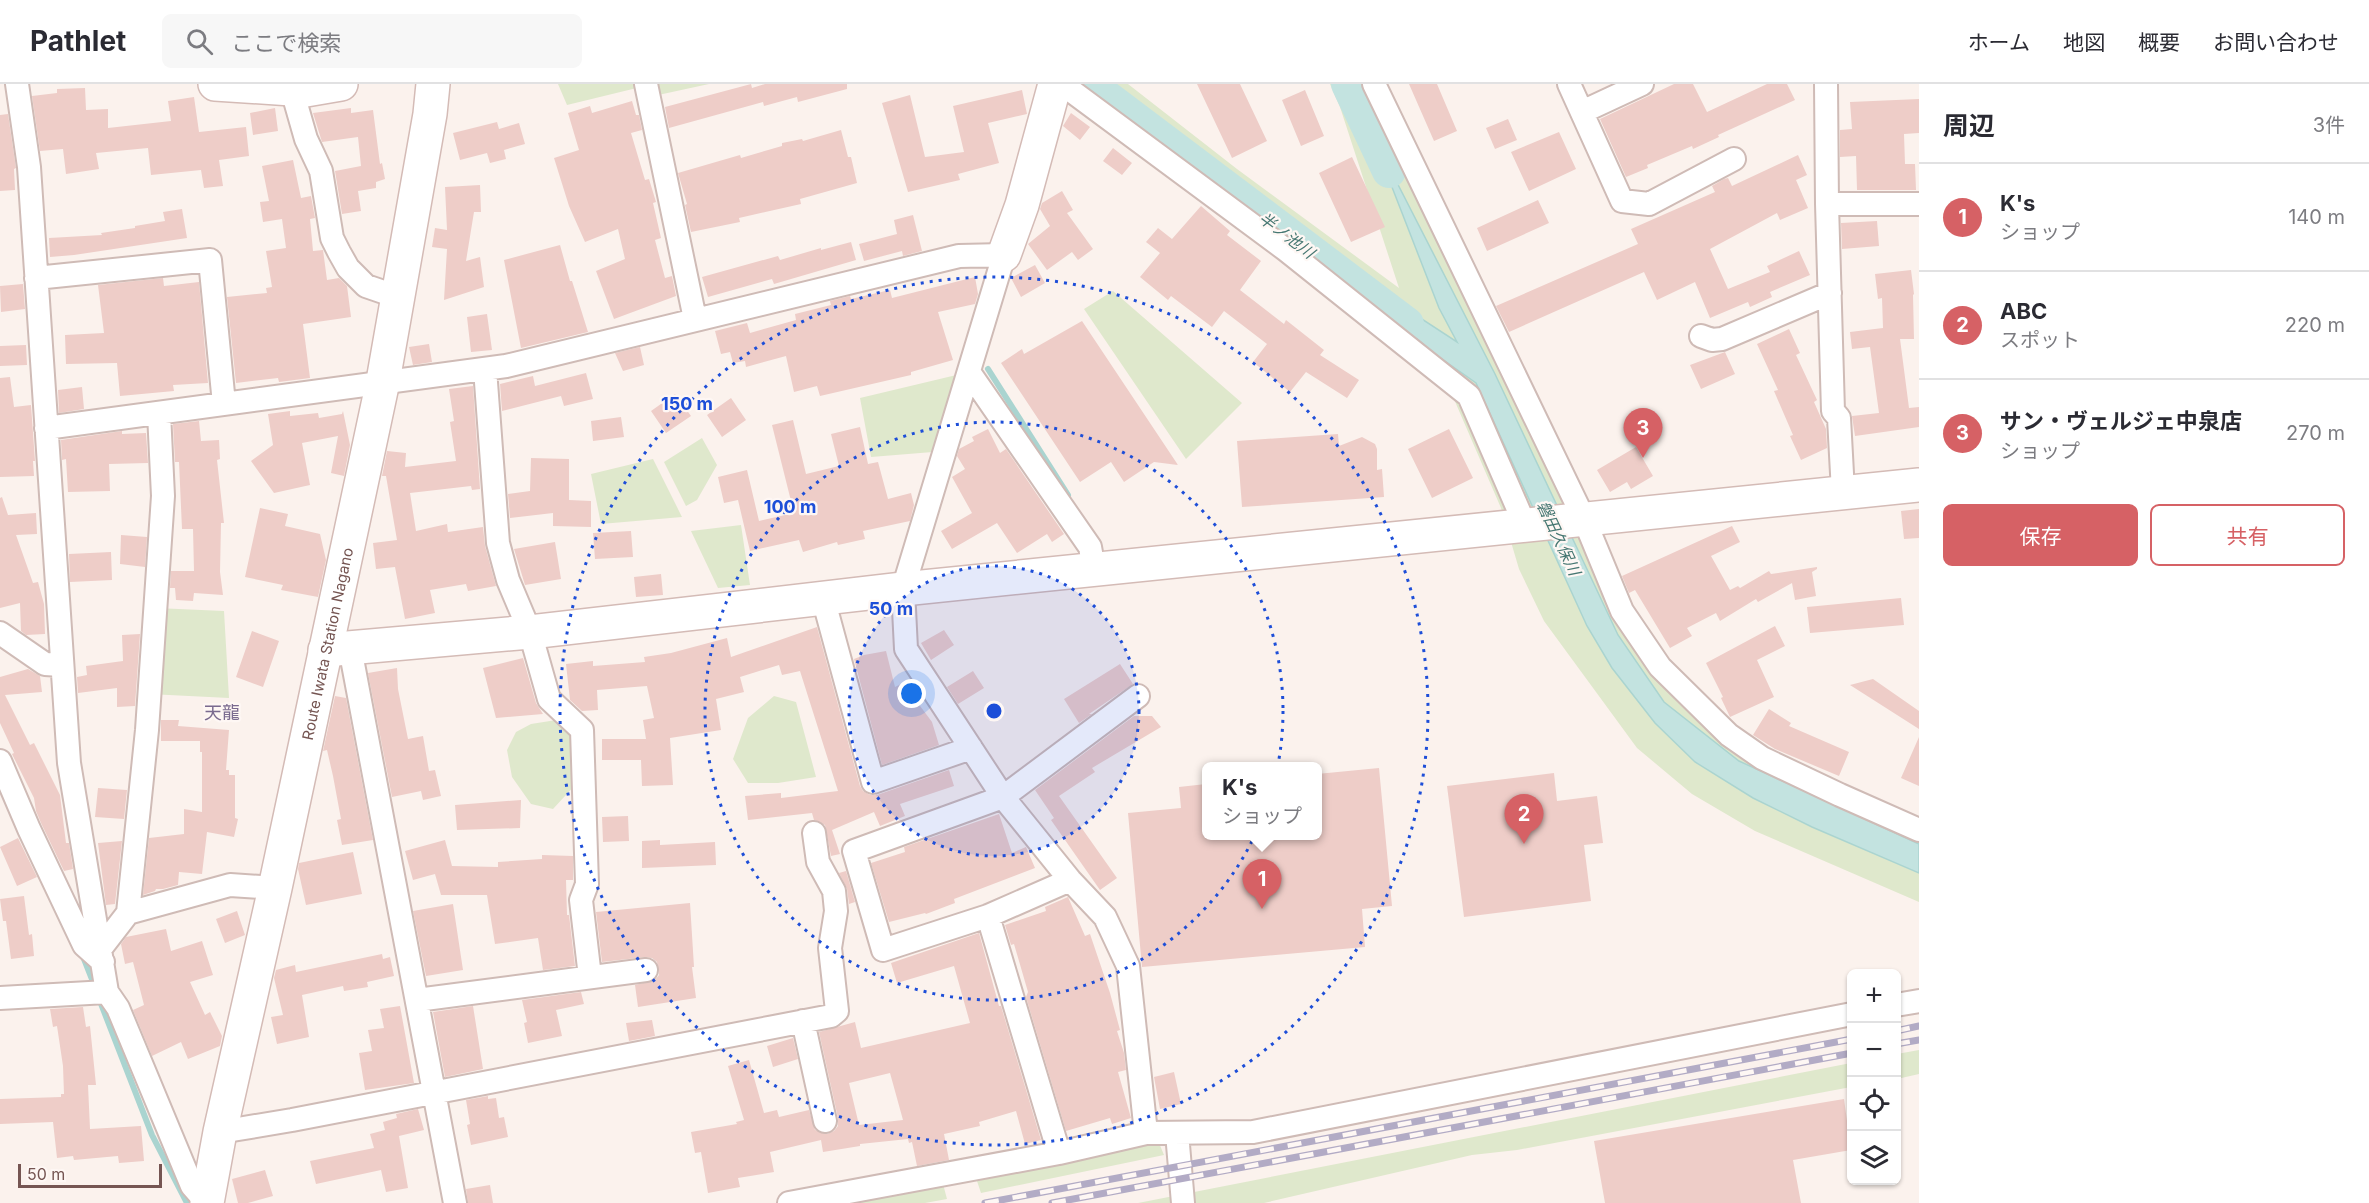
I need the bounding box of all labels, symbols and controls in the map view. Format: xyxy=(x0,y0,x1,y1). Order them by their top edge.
search box xyxy=(162,14,582,68)
text: Pathlet xyxy=(30,24,126,58)
icon: search xyxy=(183,25,216,58)
text: ここで検索 xyxy=(231,30,341,56)
text: ホーム xyxy=(1968,30,2030,55)
text: 地図 xyxy=(2063,30,2105,55)
text: 概要 xyxy=(2138,30,2180,55)
text: お問い合わせ xyxy=(2213,30,2339,55)
text: 周辺 xyxy=(1943,110,1995,141)
text: 3件 xyxy=(2313,113,2345,137)
text: K's xyxy=(2000,190,2035,216)
text: 1 xyxy=(1958,205,1967,229)
text: 140 m xyxy=(2288,205,2345,229)
water label: 半ノ池川 xyxy=(1255,208,1320,263)
text: ショップ xyxy=(2000,220,2080,244)
text: ABC xyxy=(2000,298,2047,324)
text: 2 xyxy=(1956,313,1969,337)
text: 220 m xyxy=(2285,313,2345,337)
text: スポット xyxy=(2000,328,2080,352)
text: 150 m xyxy=(661,393,713,414)
pin: 3 xyxy=(1624,408,1662,458)
text: サン・ヴェルジェ中泉店 xyxy=(2000,408,2242,434)
text: 3 xyxy=(1956,421,1969,445)
text: 270 m xyxy=(2286,421,2345,445)
text: ショップ xyxy=(2000,439,2080,463)
text: 100 m xyxy=(764,496,816,517)
water label: 磐田久保川 xyxy=(1533,498,1586,580)
button: 保存 xyxy=(1943,504,2138,566)
button: 共有 xyxy=(2150,504,2345,566)
street label: Route Iwata Station Nagano xyxy=(297,546,357,742)
text: 50 m xyxy=(869,598,913,619)
your location xyxy=(897,679,926,708)
centre of rings xyxy=(984,701,1004,721)
district label: 天龍 xyxy=(204,702,240,723)
popup xyxy=(1202,762,1322,840)
text: K's xyxy=(1222,774,1257,800)
pin: 2 xyxy=(1504,794,1544,844)
text: ショップ xyxy=(1222,804,1302,828)
pin: 1 xyxy=(1242,860,1282,909)
map controls xyxy=(1847,969,1901,1185)
button: + xyxy=(1847,969,1901,1023)
button: − xyxy=(1847,1023,1901,1077)
button: locate xyxy=(1847,1077,1901,1131)
button: layers xyxy=(1847,1131,1901,1185)
scale bar xyxy=(18,1161,162,1188)
text: 50 m xyxy=(27,1164,65,1184)

